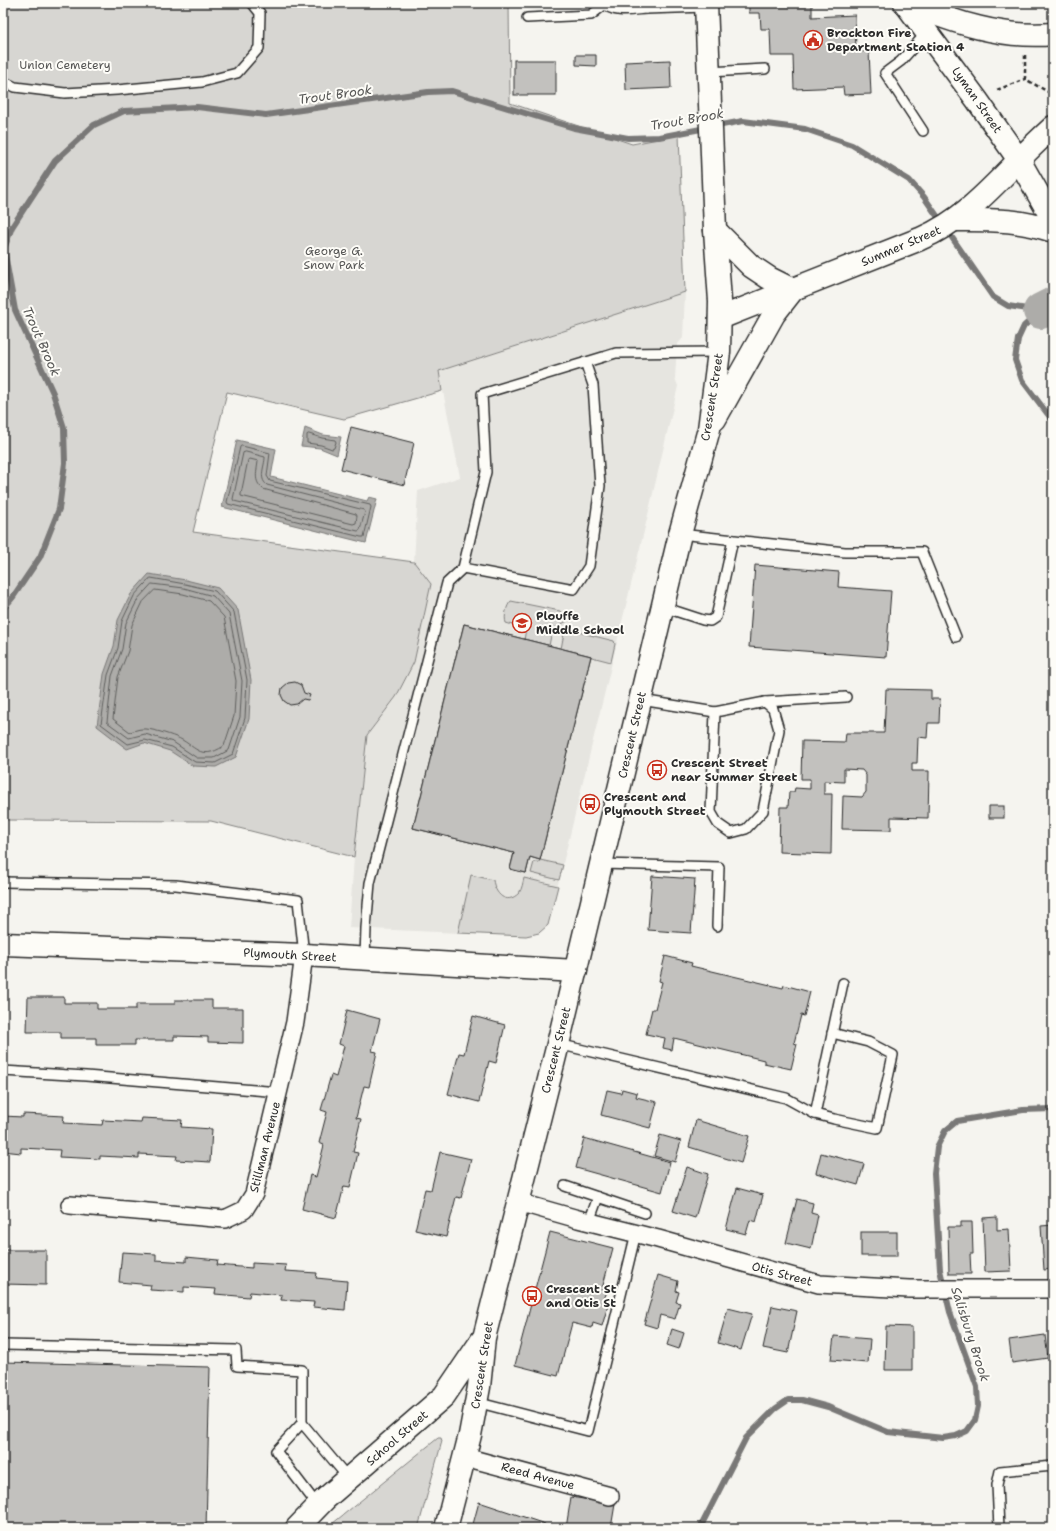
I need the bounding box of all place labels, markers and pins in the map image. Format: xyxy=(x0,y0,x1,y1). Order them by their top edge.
place label: Brockton Fire Department Station 4 xyxy=(827,25,965,55)
public building icon: Brockton Fire Department Station 4 xyxy=(802,29,824,51)
place label: Plouffe Middle School xyxy=(536,608,624,638)
school or university icon: Plouffe Middle School xyxy=(511,612,533,634)
place label: Crescent Street near Summer Street xyxy=(671,755,797,785)
bus stop icon: Crescent Street near Summer Street xyxy=(646,759,668,781)
place label: Crescent and Plymouth Street xyxy=(604,789,706,819)
bus stop icon: Crescent and Plymouth Street xyxy=(579,793,601,815)
place label: Crescent St and Otis St xyxy=(546,1281,617,1311)
bus stop icon: Crescent St and Otis St xyxy=(521,1285,543,1307)

